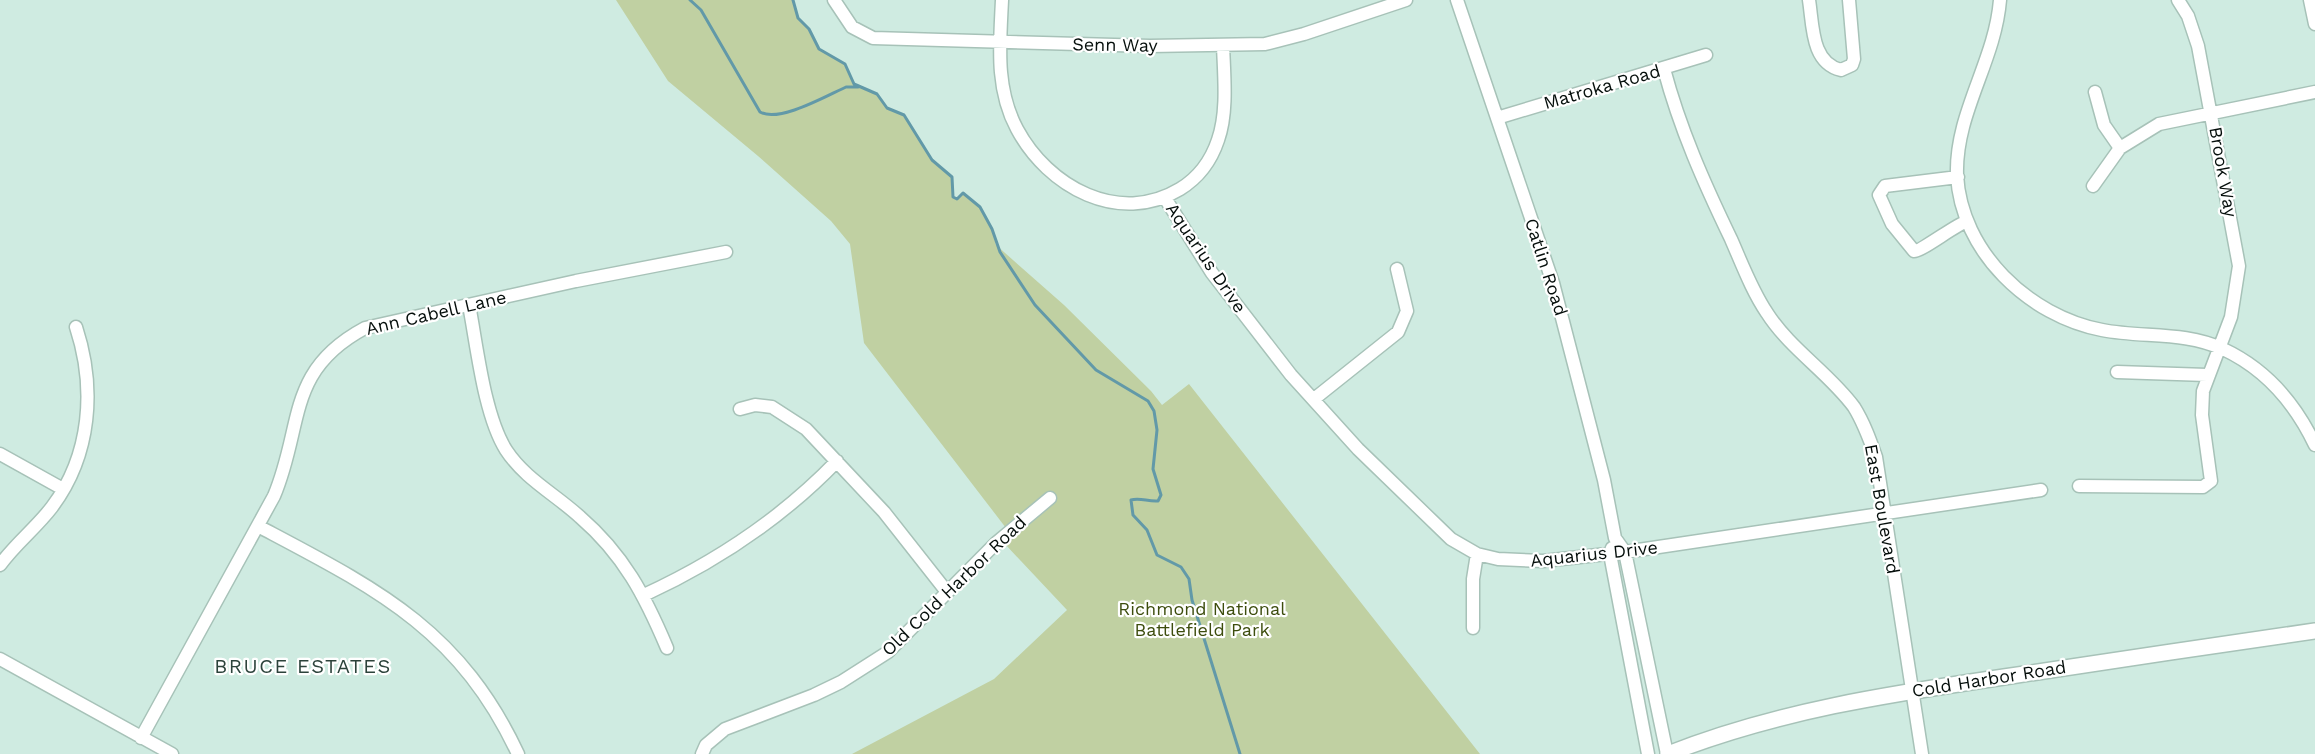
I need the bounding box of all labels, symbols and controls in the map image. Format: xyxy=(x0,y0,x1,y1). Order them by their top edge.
street label: Senn Way xyxy=(1072,33,1159,56)
street label: Matroka Road xyxy=(1541,60,1663,113)
street label: Brook Way xyxy=(2205,125,2242,219)
street label: Aquarius Drive xyxy=(1162,199,1251,317)
street label: Catlin Road xyxy=(1521,215,1572,318)
street label: Ann Cabell Lane xyxy=(364,286,508,339)
street label: East Boulevard xyxy=(1861,442,1904,576)
street label: Old Cold Harbor Road xyxy=(877,511,1030,660)
street label: Aquarius Drive xyxy=(1529,536,1659,571)
park label: Richmond National Battlefield Park xyxy=(1118,598,1286,640)
district label: BRUCE ESTATES xyxy=(214,654,392,678)
street label: Cold Harbor Road xyxy=(1910,656,2068,701)

